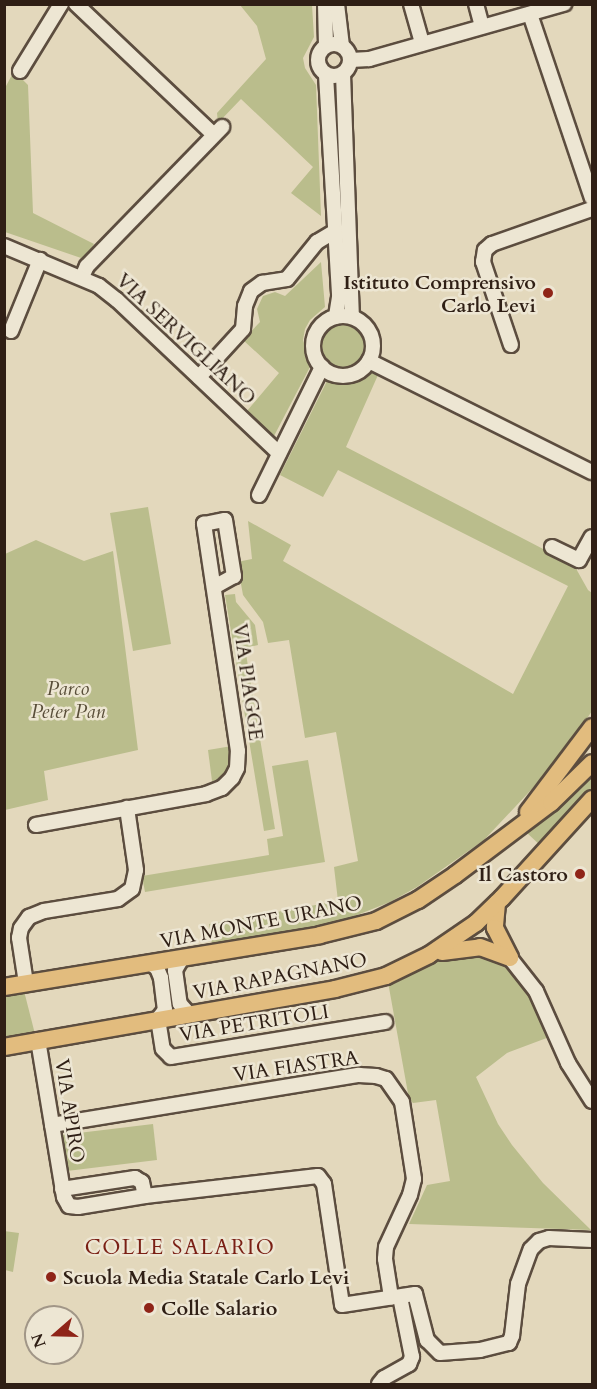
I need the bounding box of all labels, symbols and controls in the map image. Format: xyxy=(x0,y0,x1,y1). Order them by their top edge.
street label: VIA SERVIGLIANO xyxy=(111,268,261,410)
place label: Istituto Comprensivo Carlo Levi xyxy=(343,270,536,317)
marker: Istituto Comprensivo Carlo Levi xyxy=(541,286,555,300)
street label: VIA PIAGGE xyxy=(228,622,268,742)
park label: Parco Peter Pan xyxy=(31,676,105,723)
place label: Il Castoro xyxy=(478,862,568,886)
marker: Il Castoro xyxy=(573,867,587,881)
street label: VIA MONTE URANO xyxy=(158,891,364,953)
street label: VIA RAPAGNANO xyxy=(191,947,369,1005)
street label: VIA PETRITOLI xyxy=(177,999,331,1047)
street label: VIA FIASTRA xyxy=(232,1045,360,1087)
street label: VIA APIRO xyxy=(50,1057,90,1165)
district label: COLLE SALARIO xyxy=(85,1235,275,1261)
place label: Scuola Media Statale Carlo Levi xyxy=(63,1265,349,1289)
marker: Scuola Media Statale Carlo Levi xyxy=(44,1270,58,1284)
place label: Colle Salario xyxy=(161,1296,278,1320)
marker: Colle Salario xyxy=(142,1301,156,1315)
north arrow xyxy=(24,1305,84,1365)
text: N xyxy=(26,1330,52,1351)

